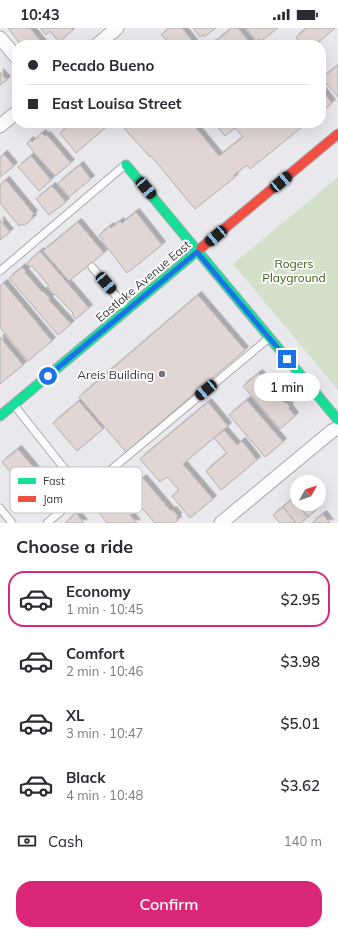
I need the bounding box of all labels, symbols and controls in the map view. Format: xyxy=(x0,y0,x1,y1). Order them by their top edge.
text: 10:43 xyxy=(20,5,60,24)
text: Pecado Bueno xyxy=(52,56,154,75)
text: East Louisa Street xyxy=(52,94,182,113)
car xyxy=(268,170,294,194)
car xyxy=(134,175,158,201)
car xyxy=(203,224,229,248)
street label: Eastlake Avenue East xyxy=(93,237,193,325)
park label: Rogers Playground xyxy=(262,256,326,285)
car xyxy=(94,270,118,296)
route end xyxy=(278,350,296,368)
route start xyxy=(39,367,57,385)
place label: Areis Building xyxy=(77,367,154,382)
marker: Areis Building xyxy=(157,369,167,379)
callout: 1 min xyxy=(254,373,320,401)
car xyxy=(193,378,219,402)
text: 1 min xyxy=(270,379,304,395)
legend xyxy=(10,467,142,513)
text: Fast xyxy=(43,474,65,488)
north arrow xyxy=(290,475,326,511)
map controls xyxy=(290,475,326,511)
text: Jam xyxy=(43,492,63,506)
text: Choose a ride xyxy=(16,535,133,558)
icon: car xyxy=(18,581,54,617)
text: Economy xyxy=(66,582,131,601)
text: $2.95 xyxy=(280,590,320,609)
text: 1 min · 10:45 xyxy=(66,601,143,617)
icon: car xyxy=(18,643,54,679)
text: Comfort xyxy=(66,644,124,663)
text: $3.98 xyxy=(280,652,320,671)
text: 2 min · 10:46 xyxy=(66,663,143,679)
icon: car xyxy=(18,705,54,741)
text: XL xyxy=(66,706,84,725)
text: $5.01 xyxy=(280,714,320,733)
text: 3 min · 10:47 xyxy=(66,725,143,741)
icon: car xyxy=(18,767,54,803)
text: Black xyxy=(66,768,105,787)
text: $3.62 xyxy=(280,776,320,795)
text: 4 min · 10:48 xyxy=(66,787,143,803)
icon: cash xyxy=(16,830,38,852)
text: Cash xyxy=(48,832,83,851)
text: 140 m xyxy=(284,833,322,849)
button: Confirm xyxy=(16,881,322,927)

